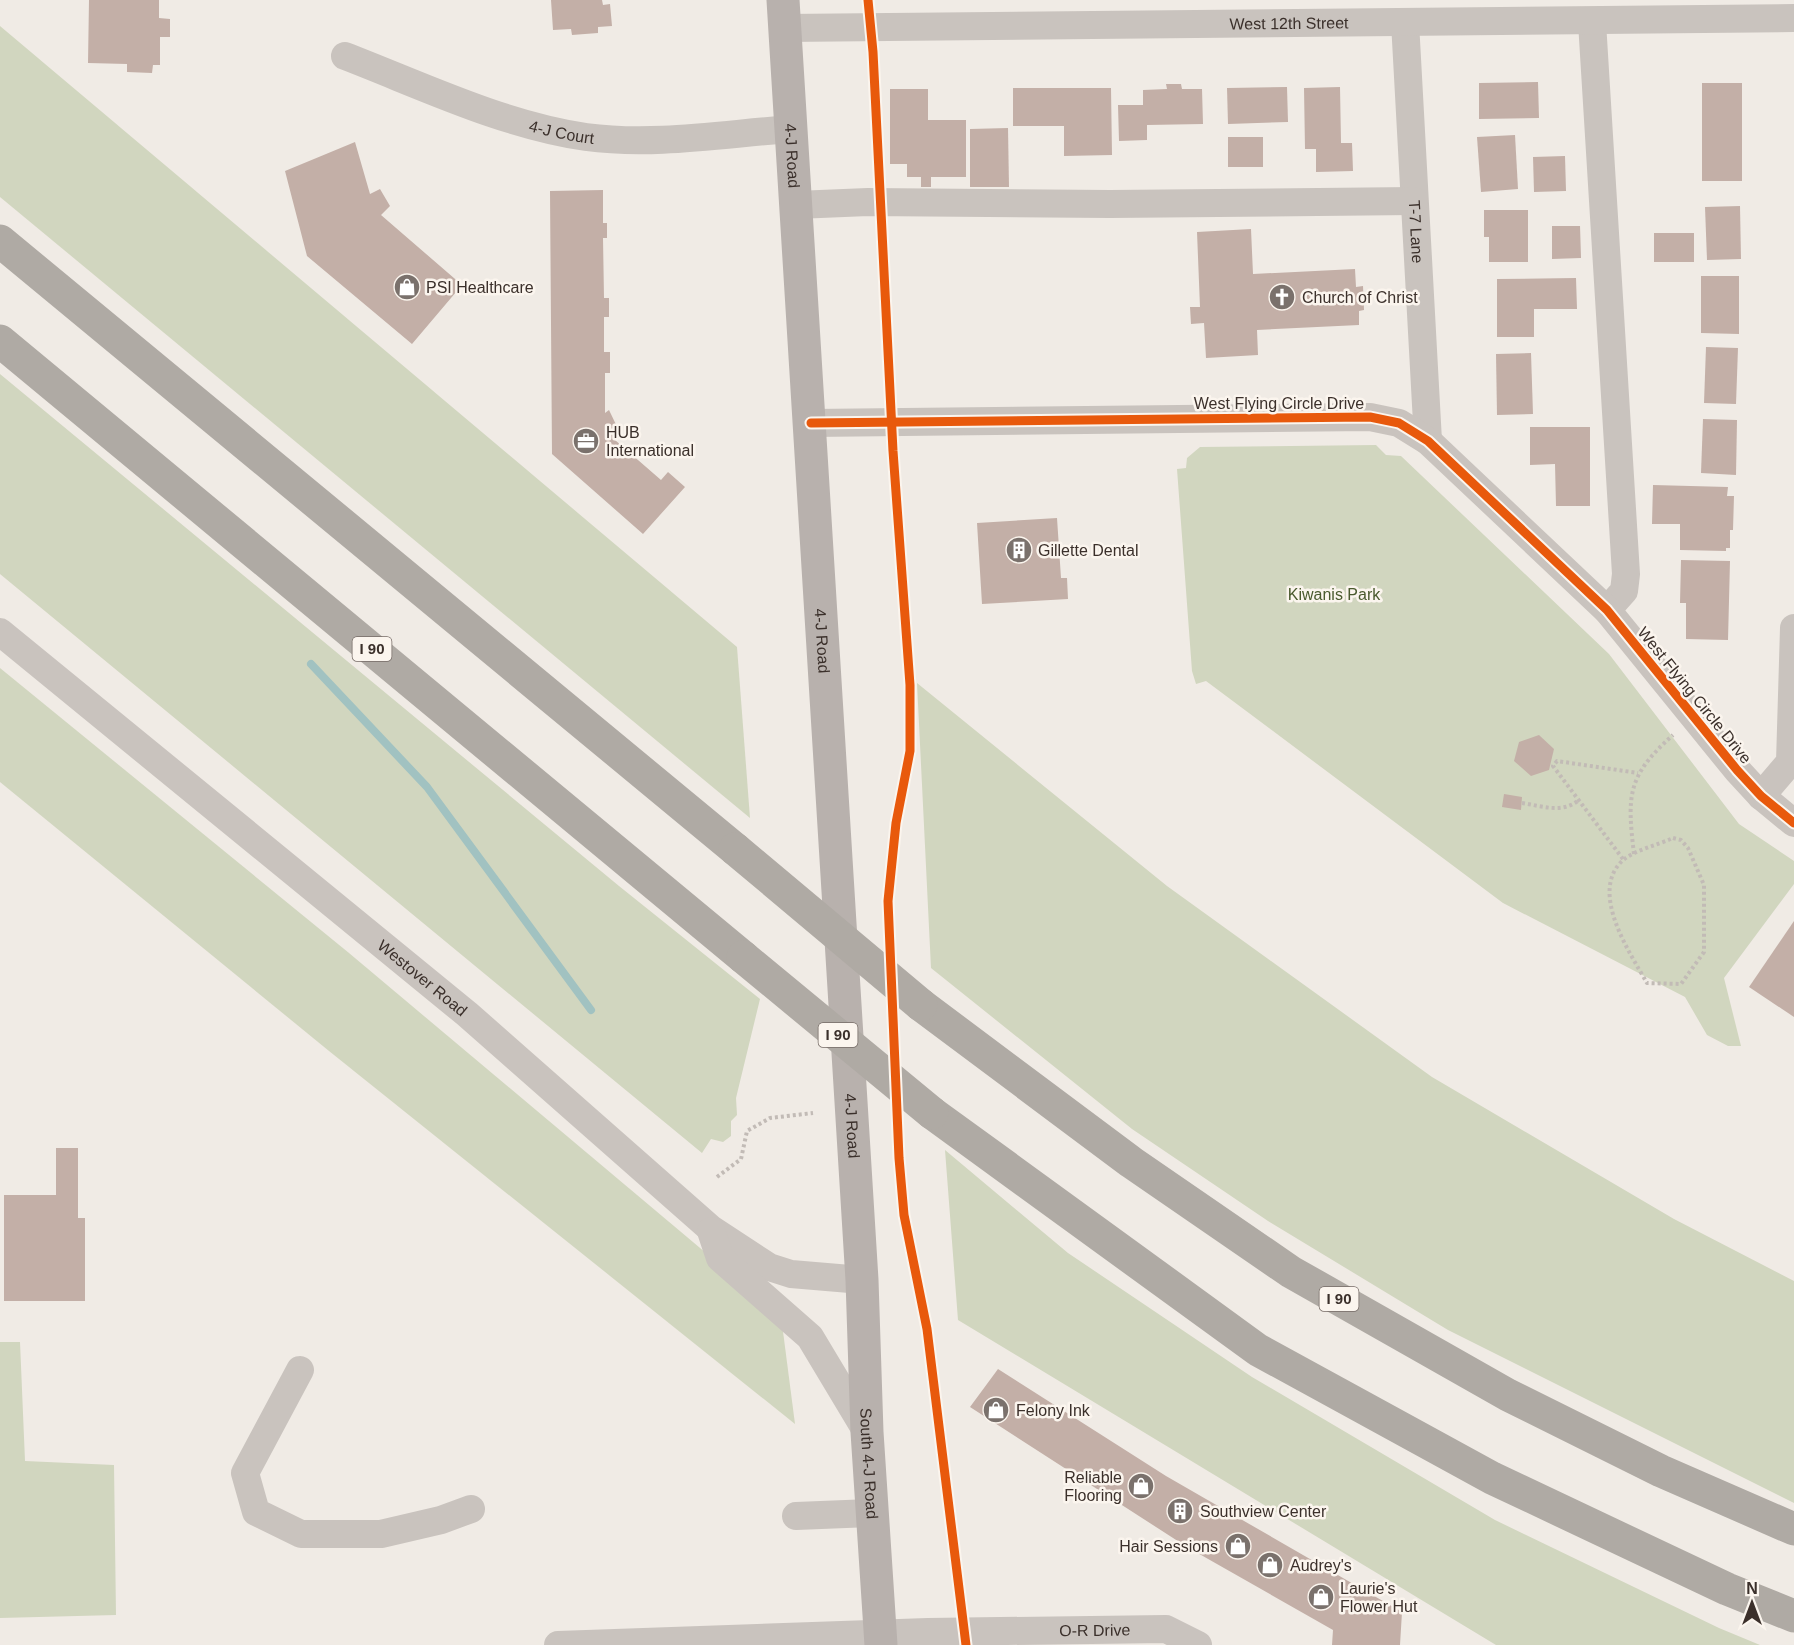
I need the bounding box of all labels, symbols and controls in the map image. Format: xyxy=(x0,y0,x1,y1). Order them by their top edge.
street label: West 12th Street xyxy=(1229,14,1349,33)
street label: 4-J Court xyxy=(527,117,595,147)
street label: 4-J Road xyxy=(782,123,803,189)
street label: T-7 Lane xyxy=(1406,200,1426,264)
shop icon: PSI Healthcare xyxy=(392,272,422,302)
place label: PSI Healthcare xyxy=(426,279,534,296)
church icon: Church of Christ xyxy=(1267,282,1297,312)
place label: Church of Christ xyxy=(1302,289,1418,306)
street label: West Flying Circle Drive xyxy=(1194,395,1364,412)
place label: HUB International xyxy=(606,424,694,459)
office icon: HUB International xyxy=(571,426,601,456)
building icon: Gillette Dental xyxy=(1004,535,1034,565)
place label: Gillette Dental xyxy=(1038,542,1139,559)
park label: Kiwanis Park xyxy=(1288,586,1381,603)
street label: 4-J Road xyxy=(812,608,833,674)
street label: West Flying Circle Drive xyxy=(1634,624,1755,767)
road number: I 90 xyxy=(352,637,392,661)
street label: Westover Road xyxy=(374,937,470,1020)
road number: I 90 xyxy=(818,1023,858,1047)
street label: 4-J Road xyxy=(842,1093,862,1159)
road number: I 90 xyxy=(1320,1287,1358,1311)
shop icon: Felony Ink xyxy=(981,1395,1011,1425)
place label: Felony Ink xyxy=(1016,1402,1091,1419)
street label: South 4-J Road xyxy=(857,1408,881,1520)
place label: Reliable Flooring xyxy=(1064,1469,1122,1504)
shop icon: Reliable Flooring xyxy=(1126,1471,1156,1501)
building icon: Southview Center xyxy=(1165,1496,1195,1526)
place label: Southview Center xyxy=(1200,1503,1327,1520)
shop icon: Hair Sessions xyxy=(1223,1531,1253,1561)
place label: Hair Sessions xyxy=(1119,1538,1218,1555)
shop icon: Audrey's xyxy=(1255,1550,1285,1580)
place label: Audrey's xyxy=(1290,1557,1352,1574)
north arrow xyxy=(1722,1573,1782,1633)
place label: Laurie's Flower Hut xyxy=(1340,1580,1418,1615)
text: N xyxy=(1746,1580,1758,1597)
shop icon: Laurie's Flower Hut xyxy=(1306,1582,1336,1612)
street label: O-R Drive xyxy=(1059,1621,1131,1639)

